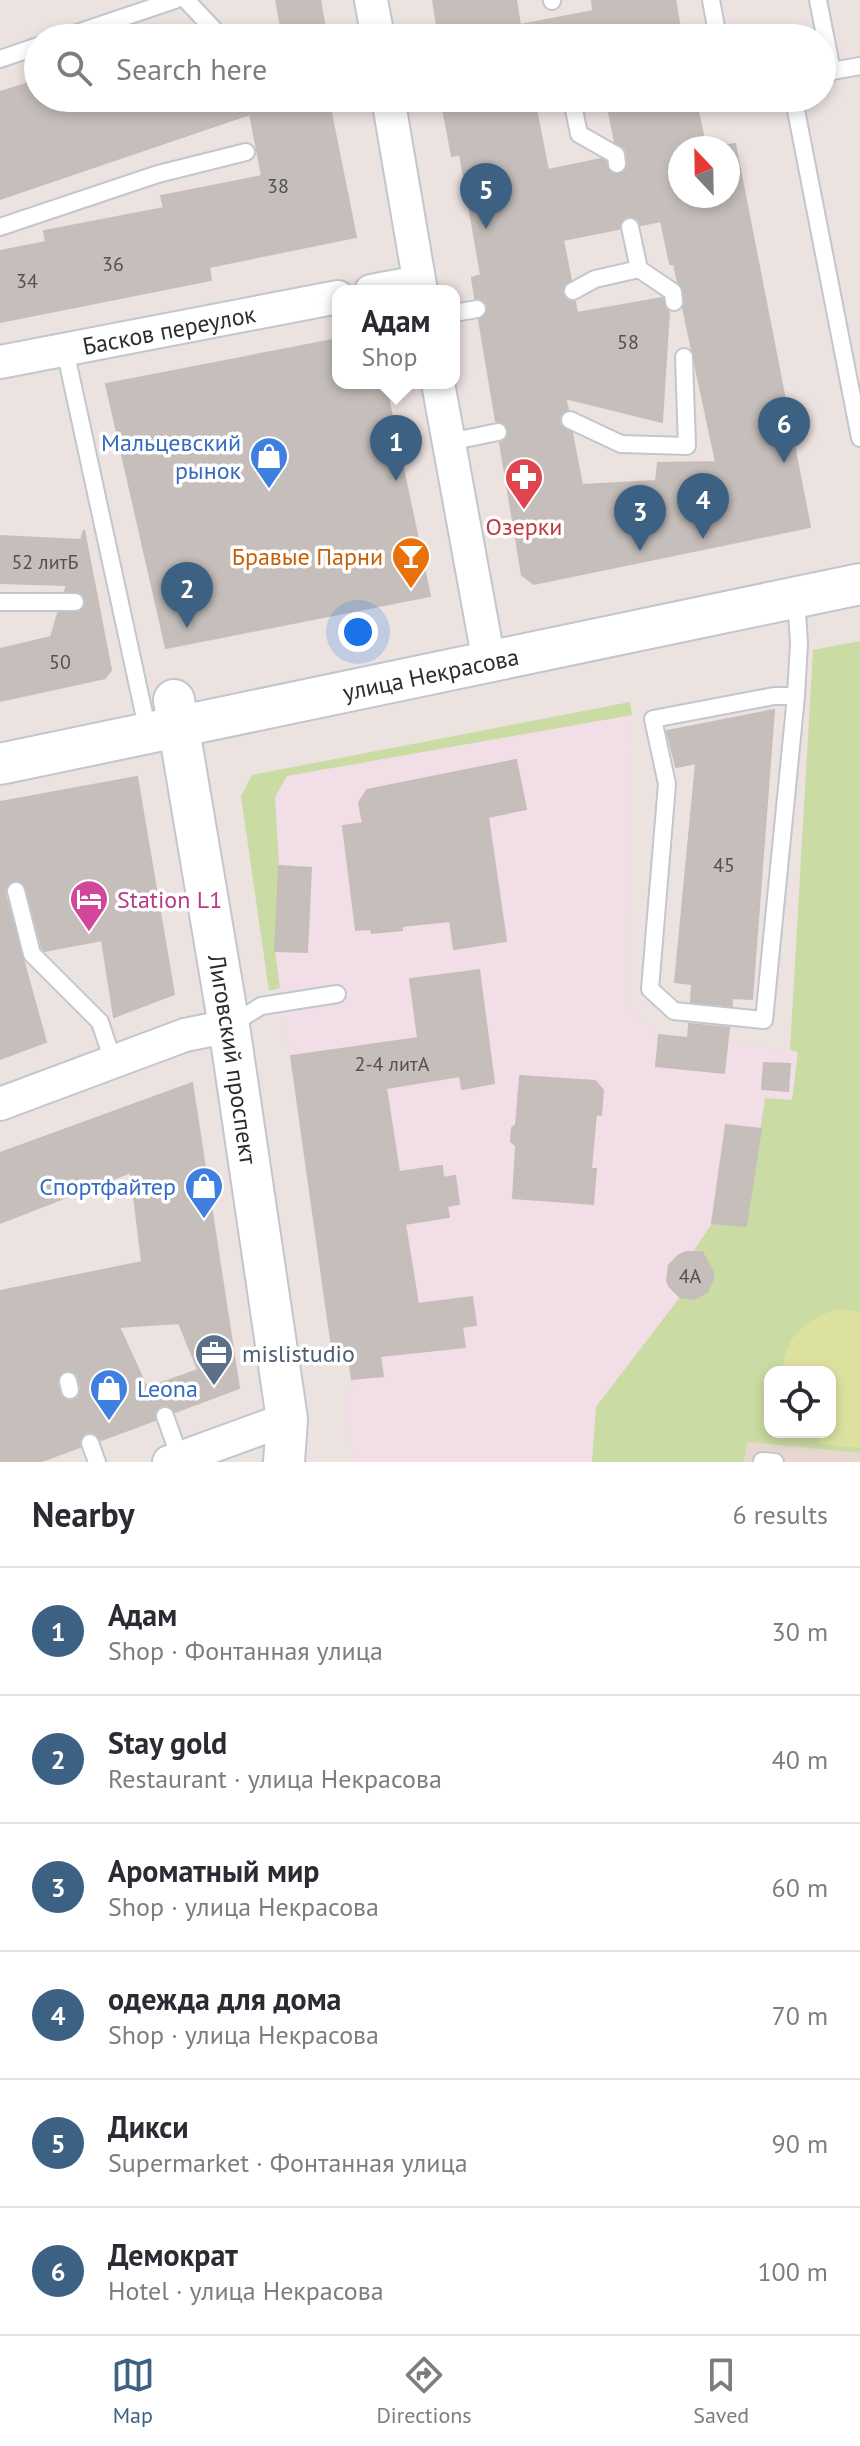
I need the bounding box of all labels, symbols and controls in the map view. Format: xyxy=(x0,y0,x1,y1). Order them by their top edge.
search box xyxy=(24,24,836,112)
icon: search xyxy=(52,46,96,90)
text: Search here xyxy=(116,49,267,88)
north arrow xyxy=(668,136,740,208)
pin: 5 xyxy=(460,163,512,229)
house number: 38 xyxy=(267,173,289,199)
house number: 36 xyxy=(102,251,124,277)
house number: 34 xyxy=(16,268,38,294)
popup xyxy=(332,285,460,389)
street label: Басков переулок xyxy=(80,298,259,361)
text: Адам xyxy=(361,301,431,340)
house number: 58 xyxy=(617,329,639,355)
text: Shop xyxy=(361,340,417,373)
pin: 6 xyxy=(758,397,810,463)
pin: 1 xyxy=(370,415,422,481)
place label: Мальцевский рынок xyxy=(101,427,242,486)
shop icon: Мальцевский рынок xyxy=(248,435,290,490)
pharmacy icon: Озерки xyxy=(503,456,545,511)
pin: 4 xyxy=(677,473,729,539)
pin: 3 xyxy=(614,485,666,551)
place label: Озерки xyxy=(486,511,562,542)
bar icon: Бравые Парни xyxy=(390,535,432,590)
place label: Бравые Парни xyxy=(232,541,383,572)
house number: 52 литБ xyxy=(11,549,79,575)
pin: 2 xyxy=(161,562,213,628)
your location xyxy=(338,612,378,652)
street label: улица Некрасова xyxy=(340,640,522,707)
house number: 50 xyxy=(49,649,71,675)
house number: 45 xyxy=(713,852,735,878)
hotel icon: Station L1 xyxy=(68,878,110,933)
place label: Station L1 xyxy=(117,884,222,915)
street label: Лиговский проспект xyxy=(201,951,265,1167)
house number: 2-4 литА xyxy=(355,1051,430,1077)
shop icon: Спортфайтер xyxy=(183,1165,225,1220)
place label: Спортфайтер xyxy=(39,1171,176,1202)
house number: 4А xyxy=(679,1263,702,1289)
office icon: mislistudio xyxy=(193,1332,235,1387)
place label: mislistudio xyxy=(242,1338,355,1369)
map controls xyxy=(764,1366,836,1438)
button: locate xyxy=(764,1366,836,1438)
shop icon: Leona xyxy=(88,1367,130,1422)
place label: Leona xyxy=(137,1373,198,1404)
text: Nearby xyxy=(32,1492,134,1536)
text: 6 results xyxy=(733,1498,828,1531)
text: Адам xyxy=(108,1595,177,1634)
text: 1 xyxy=(51,1615,65,1648)
text: 30 m xyxy=(772,1615,828,1648)
text: Shop · Фонтанная улица xyxy=(108,1634,383,1667)
text: Stay gold xyxy=(108,1723,227,1762)
text: 2 xyxy=(51,1743,65,1776)
text: 40 m xyxy=(772,1743,828,1776)
text: Restaurant · улица Некрасова xyxy=(108,1762,442,1795)
text: Ароматный мир xyxy=(108,1851,320,1890)
text: 3 xyxy=(51,1871,65,1904)
text: 60 m xyxy=(772,1871,828,1904)
text: Shop · улица Некрасова xyxy=(108,1890,379,1923)
text: одежда для дома xyxy=(108,1979,342,2018)
text: 4 xyxy=(51,1999,65,2032)
text: 70 m xyxy=(772,1999,828,2032)
text: Shop · улица Некрасова xyxy=(108,2018,379,2051)
text: Дикси xyxy=(108,2107,189,2146)
text: 5 xyxy=(51,2127,65,2160)
text: 90 m xyxy=(772,2127,828,2160)
text: Supermarket · Фонтанная улица xyxy=(108,2146,468,2179)
text: Демократ xyxy=(108,2235,238,2274)
text: 6 xyxy=(51,2255,65,2288)
text: 100 m xyxy=(757,2255,828,2288)
text: Hotel · улица Некрасова xyxy=(108,2274,384,2307)
tab: Map xyxy=(111,2353,155,2429)
tab: Directions xyxy=(376,2353,472,2429)
tab: Saved xyxy=(693,2353,749,2429)

